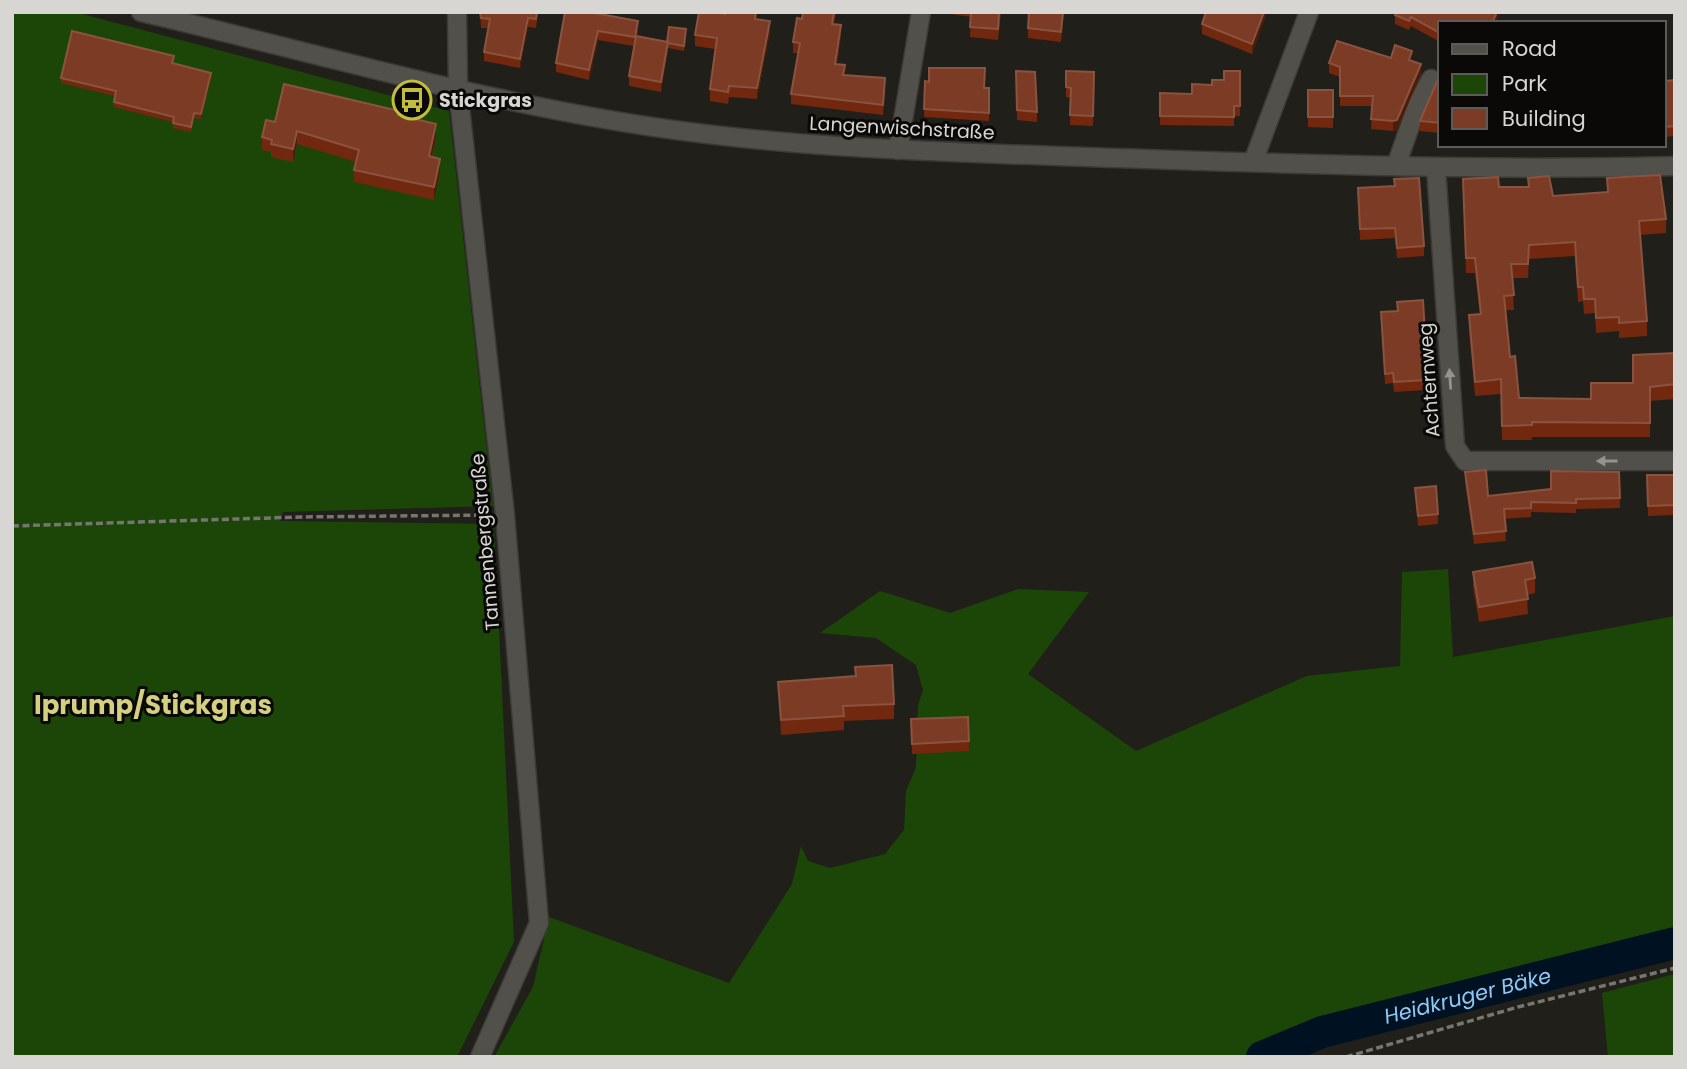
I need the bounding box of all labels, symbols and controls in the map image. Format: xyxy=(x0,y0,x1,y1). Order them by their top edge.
legend xyxy=(1438,21,1666,147)
text: Road xyxy=(1502,34,1557,63)
text: Park xyxy=(1502,69,1547,98)
bus stop icon: Stickgras xyxy=(391,79,433,121)
place label: Stickgras xyxy=(439,87,532,114)
text: Building xyxy=(1502,104,1586,133)
street label: Langenwischstraße xyxy=(809,110,995,146)
street label: Achternweg xyxy=(1412,322,1446,438)
one-way arrow xyxy=(1444,367,1455,389)
street label: Tannenbergstraße xyxy=(464,452,506,632)
one-way arrow xyxy=(1595,455,1617,467)
district label: Iprump/Stickgras xyxy=(34,687,272,723)
water label: Heidkruger Bäke xyxy=(1381,960,1554,1030)

